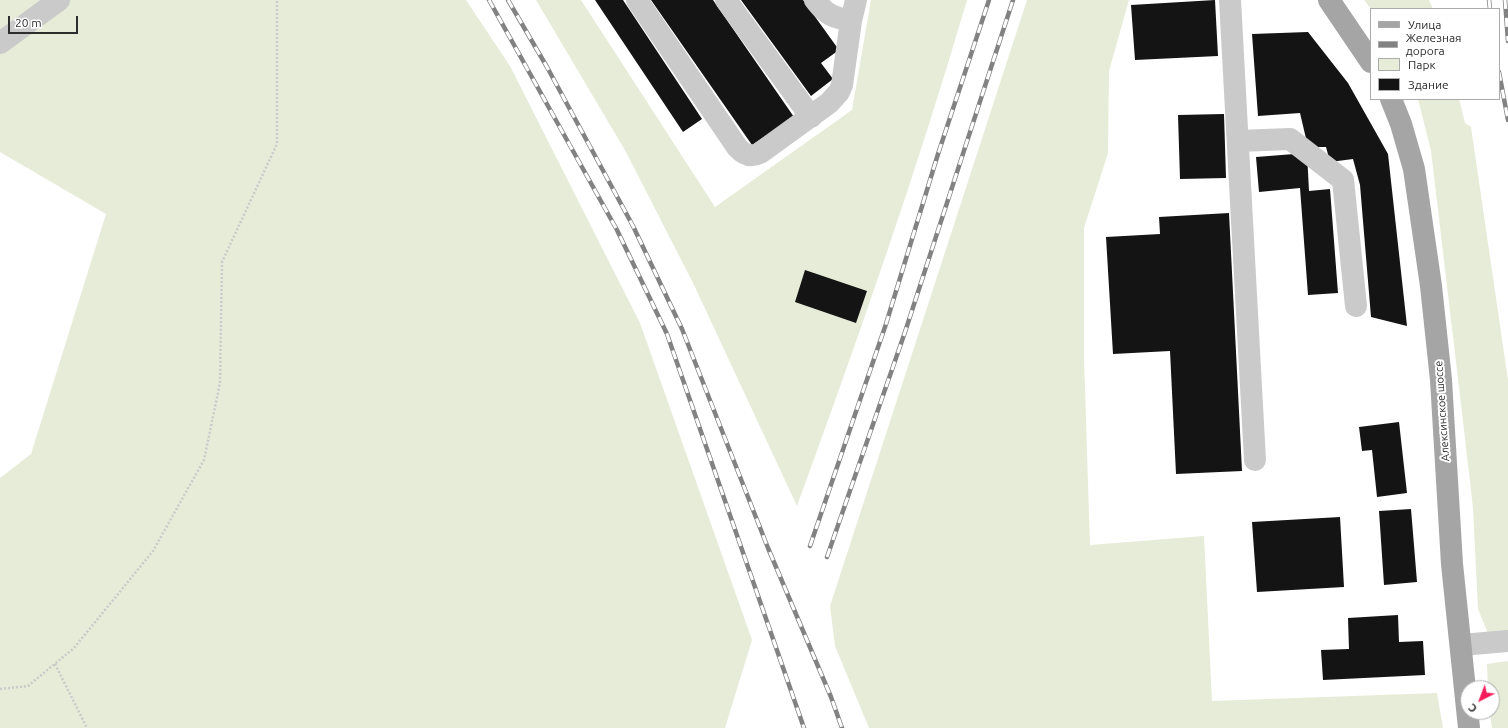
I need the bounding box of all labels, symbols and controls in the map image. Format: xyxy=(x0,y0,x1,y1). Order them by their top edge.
scale bar xyxy=(10,8,80,34)
legend xyxy=(1370,8,1500,100)
text: 20 m xyxy=(15,16,42,29)
text: Улица xyxy=(1408,18,1441,31)
text: Железная дорога xyxy=(1406,31,1462,57)
text: Парк xyxy=(1408,58,1436,71)
text: Здание xyxy=(1408,78,1449,91)
street label: Алексинское шоссе xyxy=(1432,360,1452,462)
north arrow xyxy=(1460,680,1500,720)
text: С xyxy=(1466,701,1479,715)

